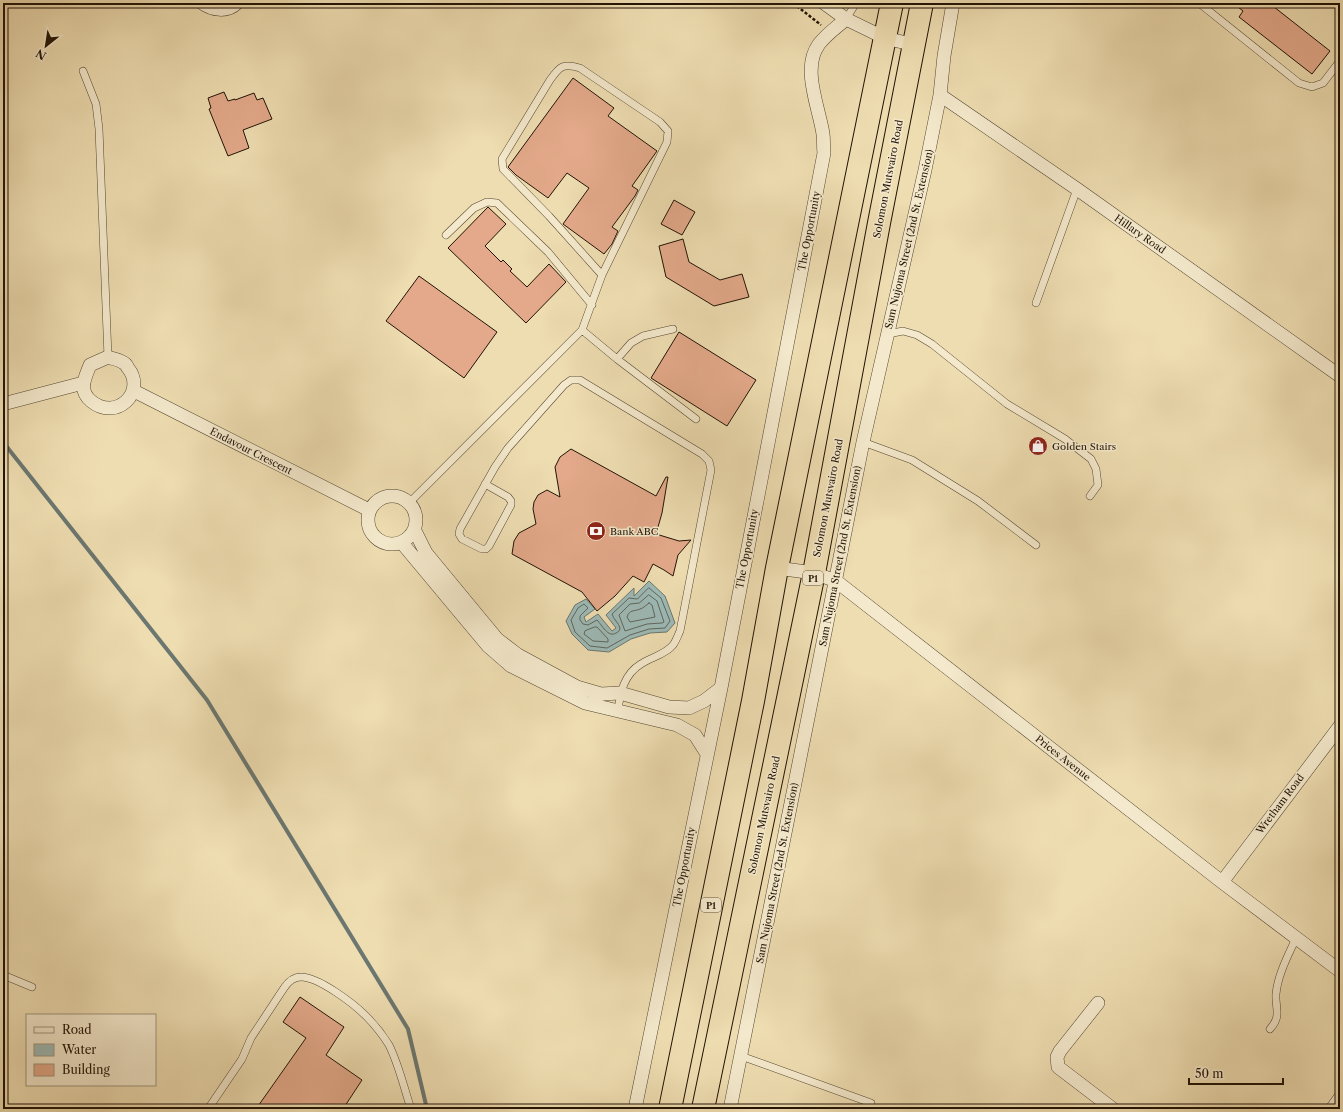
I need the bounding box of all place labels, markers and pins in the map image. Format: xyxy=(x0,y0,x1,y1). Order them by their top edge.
shop icon: Golden Stairs xyxy=(1027,435,1049,457)
place label: Golden Stairs xyxy=(1052,440,1116,453)
bank icon: Bank ABC xyxy=(585,520,607,542)
place label: Bank ABC xyxy=(610,525,659,538)

